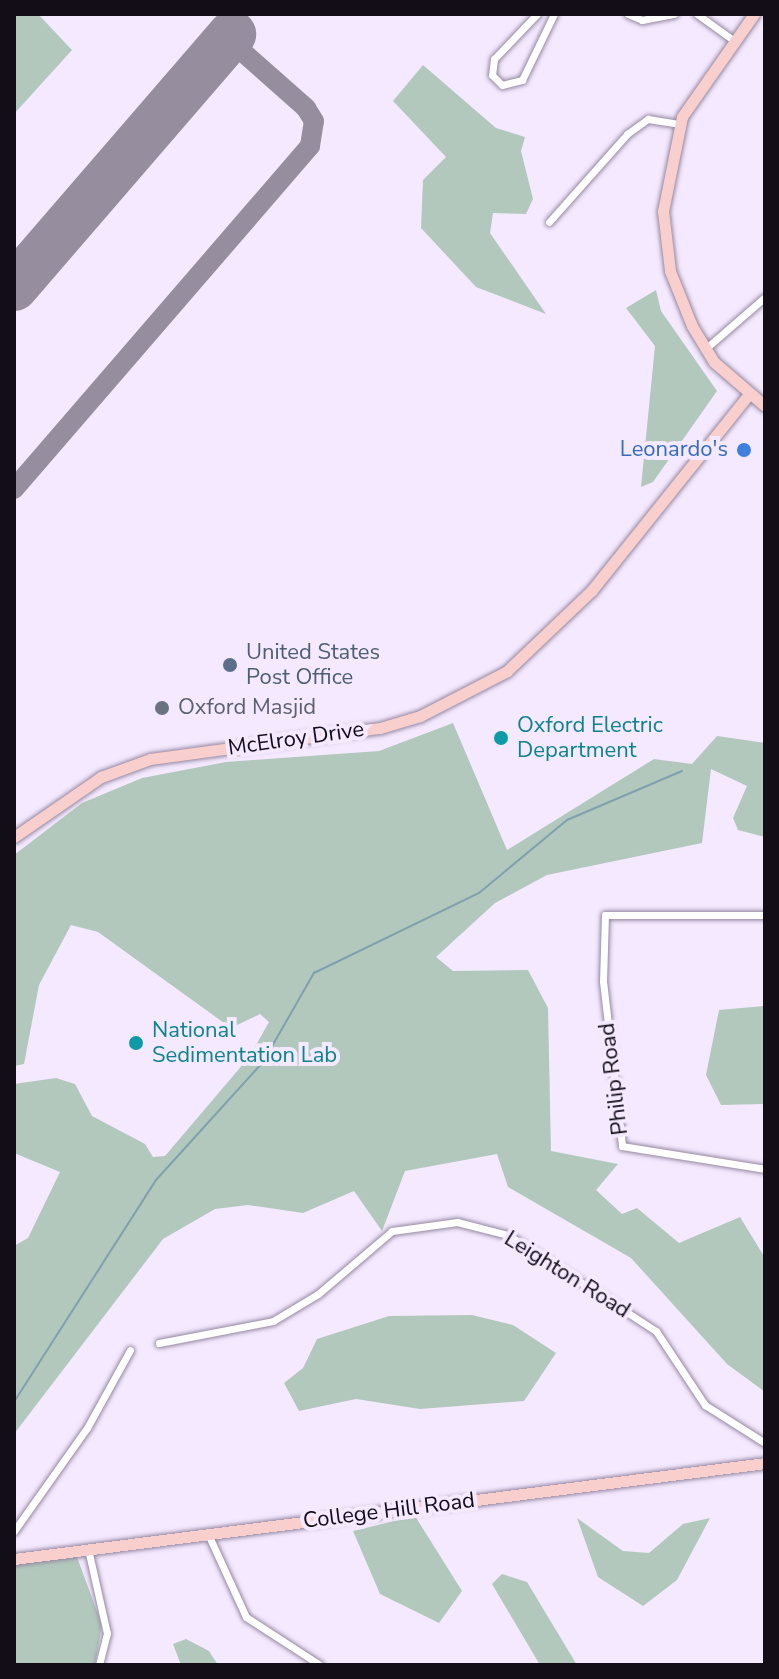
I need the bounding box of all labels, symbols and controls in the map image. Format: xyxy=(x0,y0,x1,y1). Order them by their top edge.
place label: Leonardo's xyxy=(620,437,728,463)
marker: Leonardo's xyxy=(735,441,753,459)
place label: United States Post Office xyxy=(246,639,380,690)
marker: United States Post Office xyxy=(221,656,239,674)
place label: Oxford Masjid xyxy=(178,695,316,721)
marker: Oxford Masjid xyxy=(153,699,171,717)
place label: Oxford Electric Department xyxy=(517,712,663,764)
street label: McElroy Drive xyxy=(226,716,366,762)
marker: Oxford Electric Department xyxy=(492,729,510,747)
place label: National Sedimentation Lab xyxy=(152,1017,337,1068)
street label: Philip Road xyxy=(594,1021,634,1137)
marker: National Sedimentation Lab xyxy=(127,1034,145,1052)
street label: Leighton Road xyxy=(499,1226,635,1324)
street label: College Hill Road xyxy=(302,1487,476,1535)

